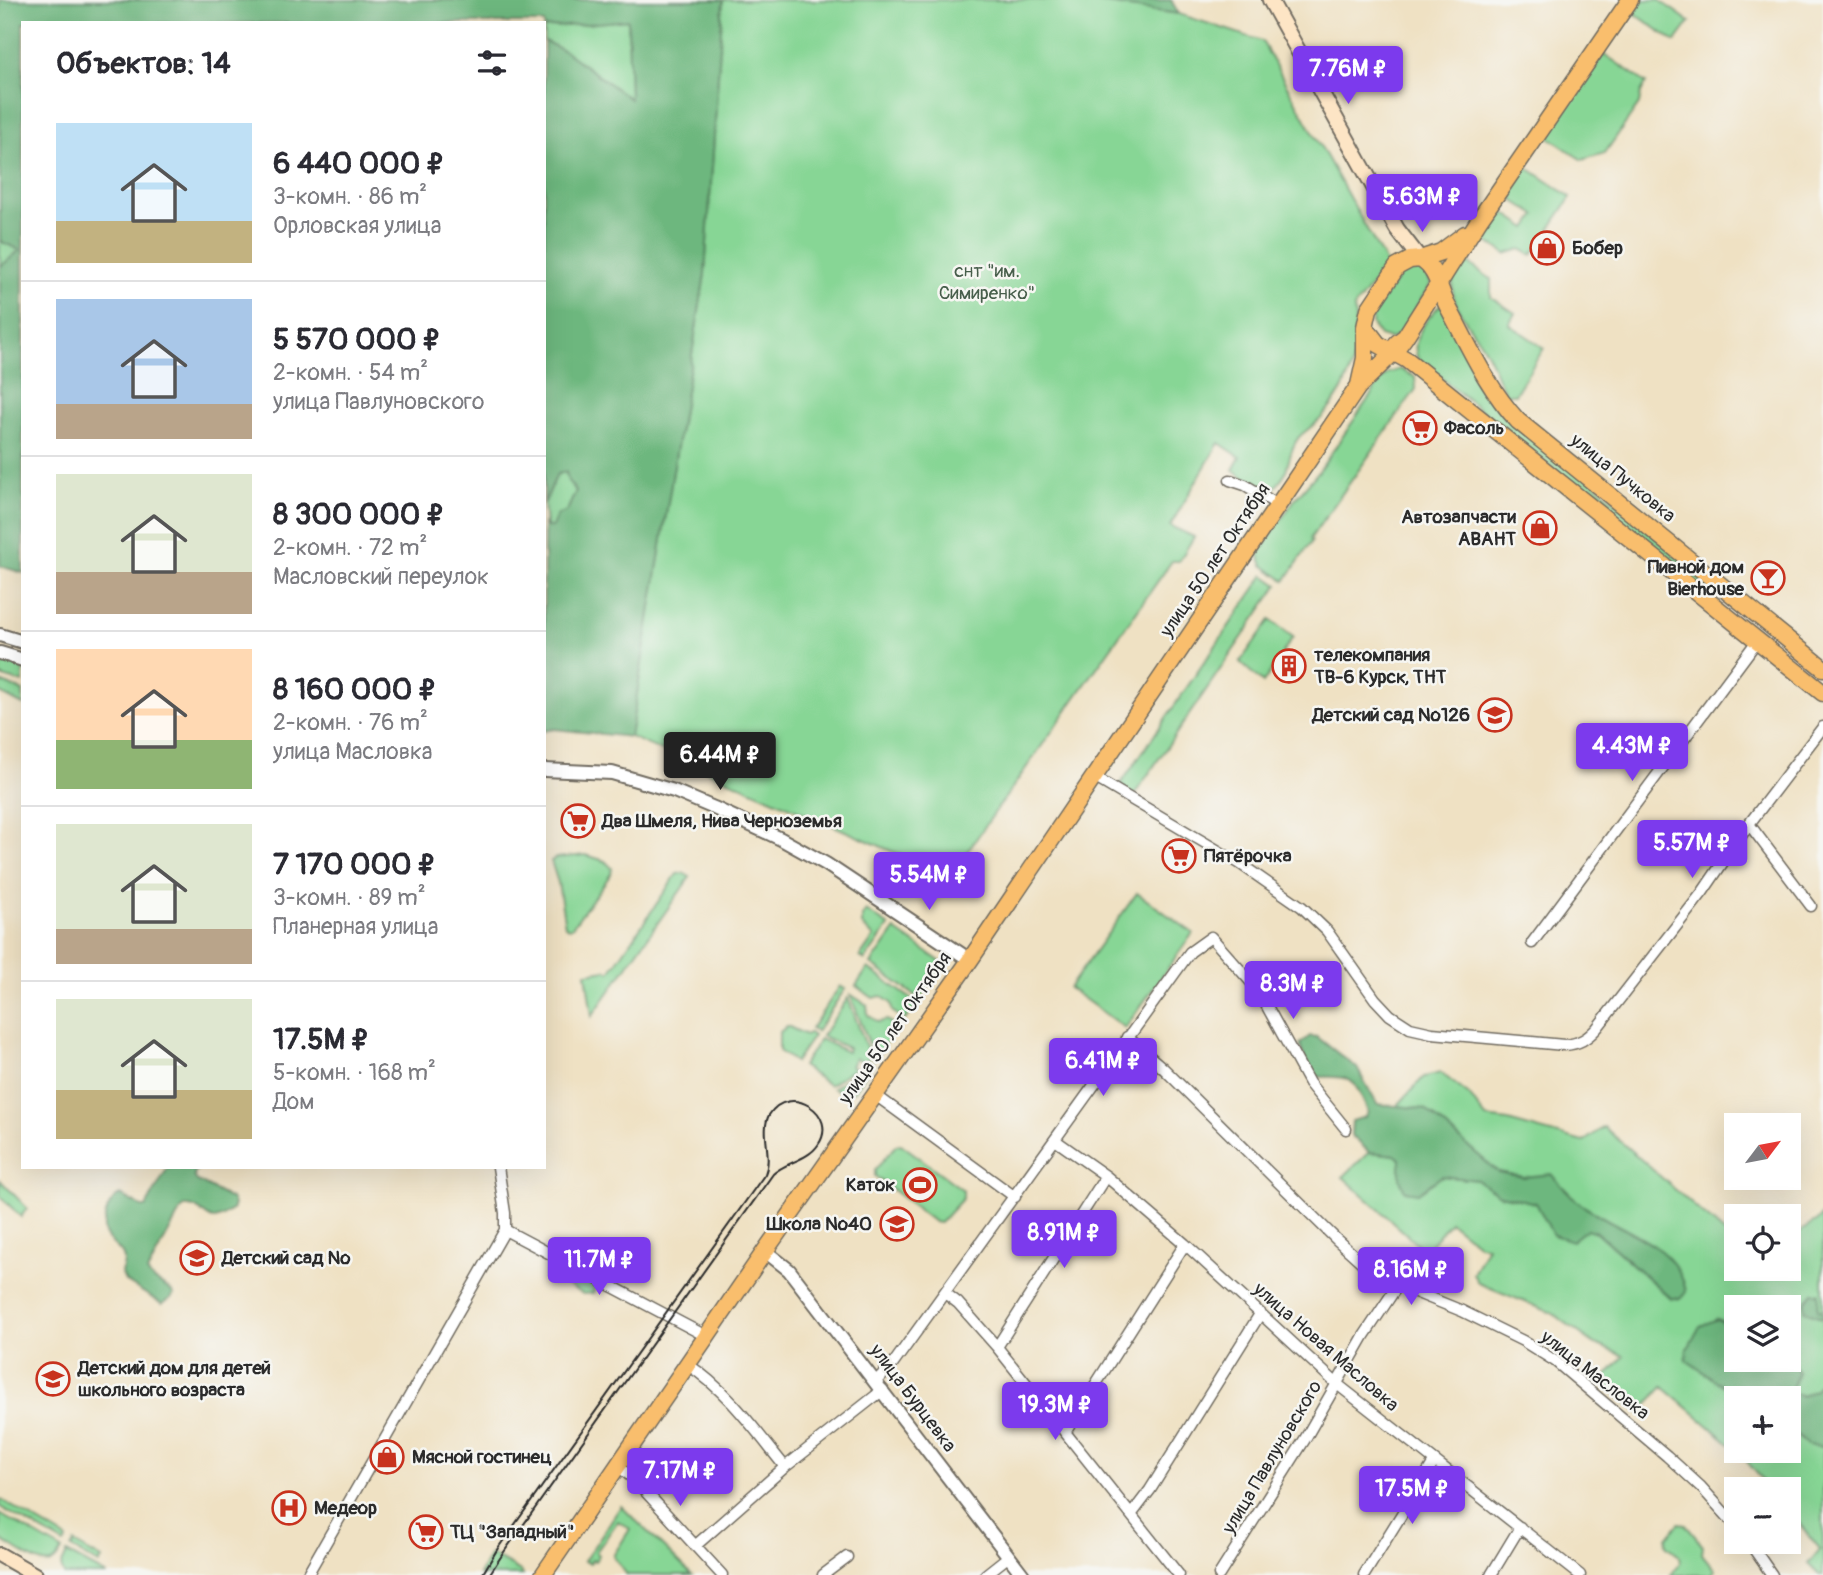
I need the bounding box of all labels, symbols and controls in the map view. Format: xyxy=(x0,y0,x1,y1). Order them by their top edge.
icon: filters xyxy=(473,44,511,82)
text: Объектов: 14 xyxy=(56,45,231,82)
pin: 7.76M ₽ xyxy=(1283,46,1413,106)
text: 7.76M ₽ xyxy=(1309,54,1387,83)
text: 6 440 000 ₽ xyxy=(273,145,445,182)
icon: home xyxy=(112,151,196,235)
pin: 5.63M ₽ xyxy=(1357,174,1487,234)
text: 3-комн. · 86 m² xyxy=(273,182,427,211)
text: 5.63M ₽ xyxy=(1382,182,1462,211)
text: Орловская улица xyxy=(273,211,442,240)
shop icon: Бобер xyxy=(1528,229,1566,267)
place label: Бобер xyxy=(1572,236,1623,260)
park label: снт "им. Симиренко" xyxy=(939,259,1035,305)
text: 5 570 000 ₽ xyxy=(273,321,441,358)
icon: home xyxy=(112,327,196,411)
text: 2-комн. · 54 m² xyxy=(273,358,428,387)
text: улица Павлуновского xyxy=(273,387,484,416)
supermarket icon: Фасоль xyxy=(1401,409,1439,447)
place label: Фасоль xyxy=(1443,416,1504,440)
street label: улица Пучковка xyxy=(1565,428,1681,528)
street label: улица 50 лет Октября xyxy=(1154,478,1276,643)
text: 8 300 000 ₽ xyxy=(273,496,445,533)
icon: home xyxy=(112,502,196,586)
place label: Автозапчасти АВАНТ xyxy=(1401,505,1517,551)
shop icon: Автозапчасти АВАНТ xyxy=(1521,509,1559,547)
text: 2-комн. · 72 m² xyxy=(273,533,427,562)
place label: Пивной дом Bierhouse xyxy=(1648,555,1745,601)
bar icon: Пивной дом Bierhouse xyxy=(1749,559,1787,597)
text: Масловский переулок xyxy=(273,562,489,591)
place label: телекомпания ТВ-6 Курск, ТНТ xyxy=(1313,643,1447,689)
building icon: телекомпания ТВ-6 Курск, ТНТ xyxy=(1270,647,1308,685)
text: 8 160 000 ₽ xyxy=(273,671,437,708)
icon: home xyxy=(112,677,196,761)
school or university icon: Детский сад №126 xyxy=(1476,696,1514,734)
place label: Детский сад №126 xyxy=(1311,703,1470,727)
text: 2-комн. · 76 m² xyxy=(273,708,428,737)
pin: 4.43M ₽ xyxy=(1567,724,1697,783)
text: 4.43M ₽ xyxy=(1592,731,1672,760)
pin: 6.44M ₽ xyxy=(655,732,785,792)
text: улица Масловка xyxy=(273,737,433,766)
text: 6.44M ₽ xyxy=(680,740,760,769)
supermarket icon: Два Шмеля, Нива Черноземья xyxy=(559,802,597,840)
place label: Два Шмеля, Нива Черноземья xyxy=(601,809,842,833)
pin: 5.57M ₽ xyxy=(1627,820,1757,880)
text: 5.57M ₽ xyxy=(1653,828,1731,857)
supermarket icon: Пятёрочка xyxy=(1160,837,1198,875)
place label: Пятёрочка xyxy=(1204,844,1292,868)
text: 7 170 000 ₽ xyxy=(273,846,436,883)
icon: home xyxy=(112,852,196,936)
pin: 5.54M ₽ xyxy=(864,852,994,912)
text: 5.54M ₽ xyxy=(890,860,968,889)
text: 3-комн. · 89 m² xyxy=(273,883,426,912)
text: Планерная улица xyxy=(273,912,439,941)
street label: улица 50 лет Октября xyxy=(833,947,957,1110)
pin: 8.3M ₽ xyxy=(1236,962,1350,1021)
text: 8.3M ₽ xyxy=(1261,969,1325,998)
text: 17.5M ₽ xyxy=(273,1021,370,1058)
icon: home xyxy=(112,1027,196,1111)
pin: 6.41M ₽ xyxy=(1038,1038,1168,1098)
text: 6.41M ₽ xyxy=(1065,1046,1141,1075)
text: 5-комн. · 168 m² xyxy=(273,1058,436,1087)
text: Дом xyxy=(273,1087,314,1116)
north arrow xyxy=(1724,1113,1801,1190)
map controls xyxy=(1724,1113,1801,1554)
sports icon: Каток xyxy=(901,1166,939,1204)
place label: Каток xyxy=(846,1173,895,1197)
button: locate xyxy=(1724,1204,1801,1281)
school or university icon: Школа №40 xyxy=(878,1205,916,1243)
pin: 8.91M ₽ xyxy=(999,1210,1129,1270)
place label: Школа №40 xyxy=(765,1212,872,1236)
text: 8.91M ₽ xyxy=(1028,1218,1100,1247)
pin: 11.7M ₽ xyxy=(534,1238,664,1297)
school or university icon: Детский сад № xyxy=(178,1239,216,1277)
text: 11.7M ₽ xyxy=(564,1245,634,1274)
place label: Детский сад № xyxy=(221,1246,351,1270)
pin: 8.16M ₽ xyxy=(1346,1248,1476,1307)
text: 8.16M ₽ xyxy=(1374,1255,1448,1284)
street label: улица Новая Масловка xyxy=(1247,1277,1404,1417)
button: layers xyxy=(1724,1295,1801,1372)
street label: улица Масловка xyxy=(1535,1324,1654,1425)
street label: улица Бурцевка xyxy=(864,1338,962,1457)
place label: Детский дом для детей школьного возраста xyxy=(77,1356,271,1402)
school or university icon: Детский дом для детей школьного возраста xyxy=(34,1360,72,1398)
street label: улица Павлуновского xyxy=(1216,1376,1327,1539)
pin: 19.3M ₽ xyxy=(990,1382,1120,1442)
button: + xyxy=(1724,1386,1801,1463)
text: 19.3M ₽ xyxy=(1018,1390,1092,1419)
shop icon: Мясной гостинец xyxy=(368,1438,406,1476)
place label: Мясной гостинец xyxy=(412,1445,552,1469)
pin: 7.17M ₽ xyxy=(615,1448,745,1508)
text: 7.17M ₽ xyxy=(643,1456,717,1485)
pin: 17.5M ₽ xyxy=(1347,1466,1477,1526)
text: 17.5M ₽ xyxy=(1375,1474,1449,1503)
button: − xyxy=(1724,1477,1801,1554)
hospital icon: Медеор xyxy=(270,1489,308,1527)
place label: Медеор xyxy=(314,1496,377,1520)
supermarket icon: ТЦ "Западный" xyxy=(407,1513,445,1551)
place label: ТЦ "Западный" xyxy=(449,1520,575,1544)

